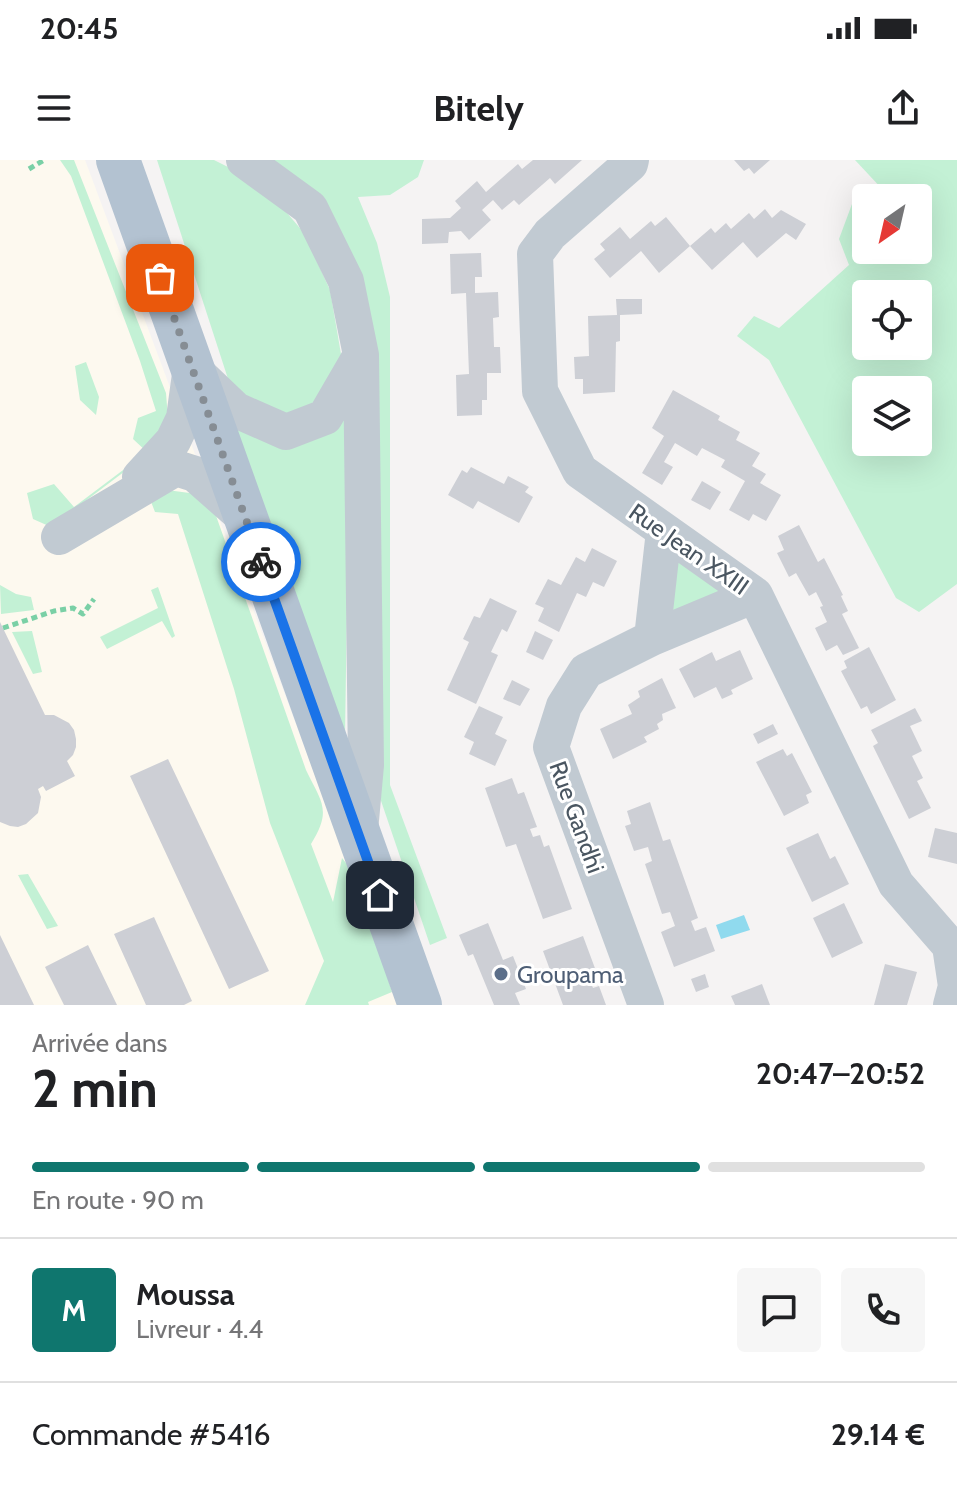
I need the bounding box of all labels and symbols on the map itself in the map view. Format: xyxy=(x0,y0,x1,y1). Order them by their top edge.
north arrow xyxy=(852,184,932,264)
pin xyxy=(126,244,194,312)
street label: Rue Jean XXIII xyxy=(623,497,755,601)
courier xyxy=(221,522,301,602)
street label: Rue Gandhi xyxy=(543,757,611,877)
pin xyxy=(346,861,414,929)
place label: Groupama xyxy=(517,960,624,989)
marker: Groupama xyxy=(492,965,510,983)

